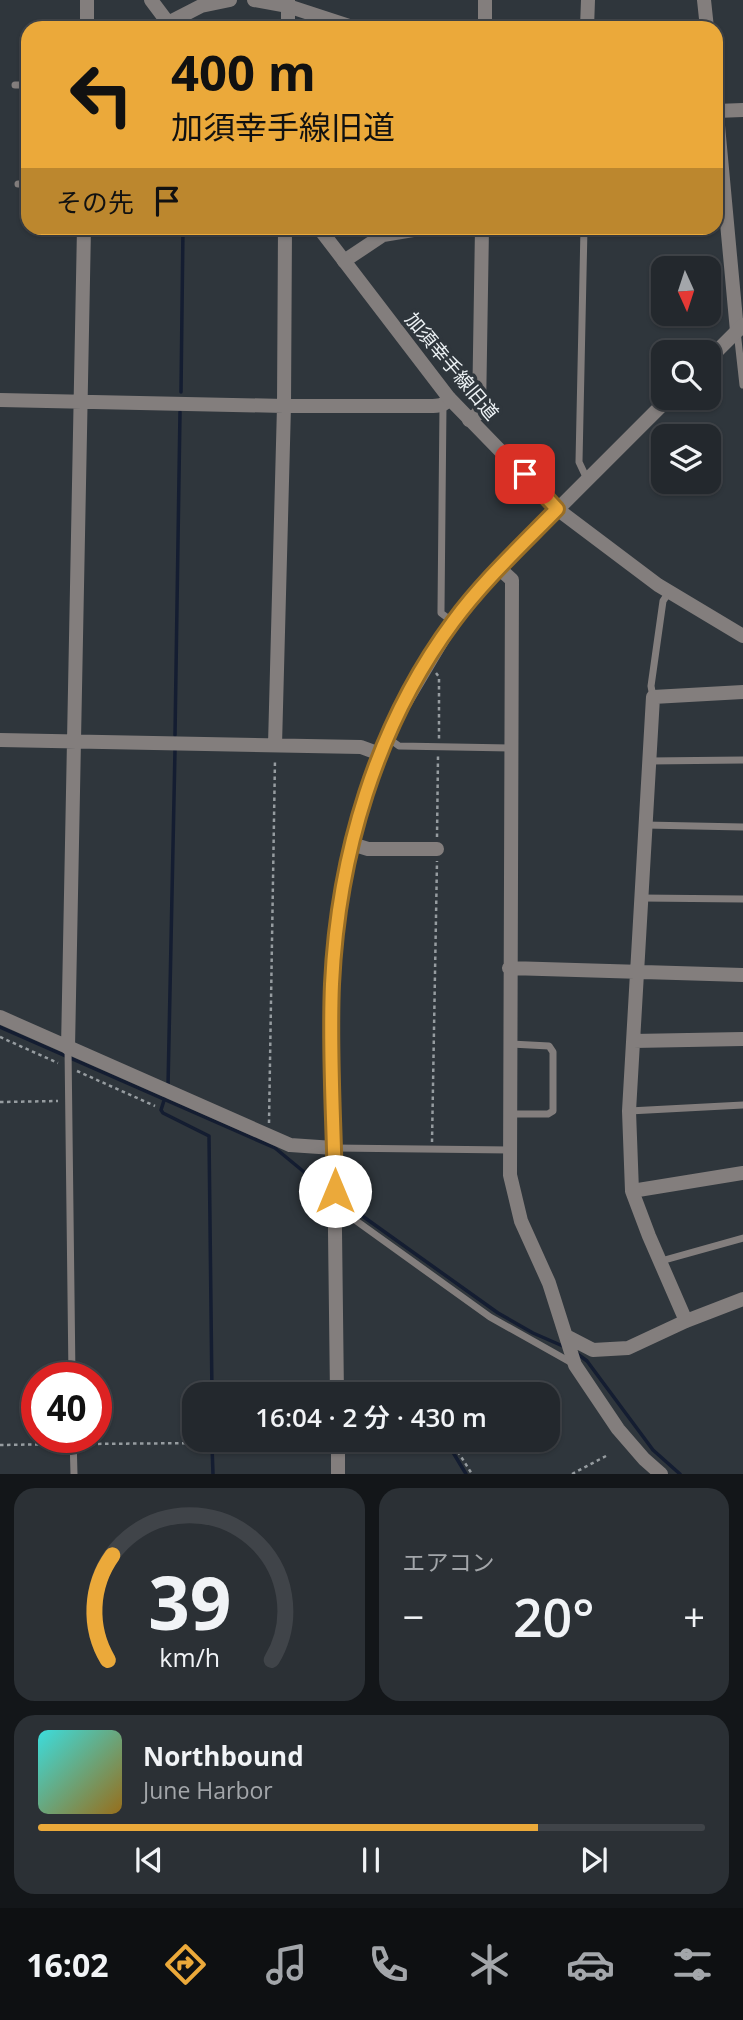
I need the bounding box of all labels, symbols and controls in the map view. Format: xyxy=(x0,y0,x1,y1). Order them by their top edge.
text: 400 m xyxy=(171,39,316,105)
icon: left xyxy=(56,49,147,140)
text: 加須幸手線旧道 xyxy=(171,105,395,148)
icon: arrive xyxy=(148,182,186,220)
text: その先 xyxy=(56,184,134,220)
north arrow xyxy=(651,256,721,326)
map controls xyxy=(651,256,721,494)
street label: 加須幸手線旧道 xyxy=(399,307,505,425)
button: search xyxy=(651,340,721,410)
button: layers xyxy=(651,424,721,494)
pin xyxy=(495,444,555,504)
icon: arrive xyxy=(506,455,544,493)
position arrow xyxy=(298,1154,372,1228)
speed limit sign: 40 xyxy=(21,1362,112,1453)
text: 16:04 · 2 分 · 430 m xyxy=(255,1399,487,1435)
text: エアコン xyxy=(403,1546,495,1578)
text: 39 xyxy=(148,1553,231,1652)
text: 20° xyxy=(513,1581,595,1652)
text: − xyxy=(403,1590,424,1642)
text: + xyxy=(683,1590,705,1642)
text: km/h xyxy=(159,1640,220,1674)
text: Northbound xyxy=(143,1738,304,1774)
text: June Harbor xyxy=(143,1774,273,1806)
icon: previous xyxy=(130,1841,168,1879)
icon: pause xyxy=(352,1841,390,1879)
icon: next xyxy=(575,1841,613,1879)
icon: directions xyxy=(161,1940,210,1989)
icon: music xyxy=(262,1940,311,1989)
icon: phone xyxy=(364,1940,413,1989)
icon: climate xyxy=(465,1940,514,1989)
icon: car xyxy=(566,1940,615,1989)
icon: filters xyxy=(668,1940,717,1989)
text: 16:02 xyxy=(26,1943,109,1986)

